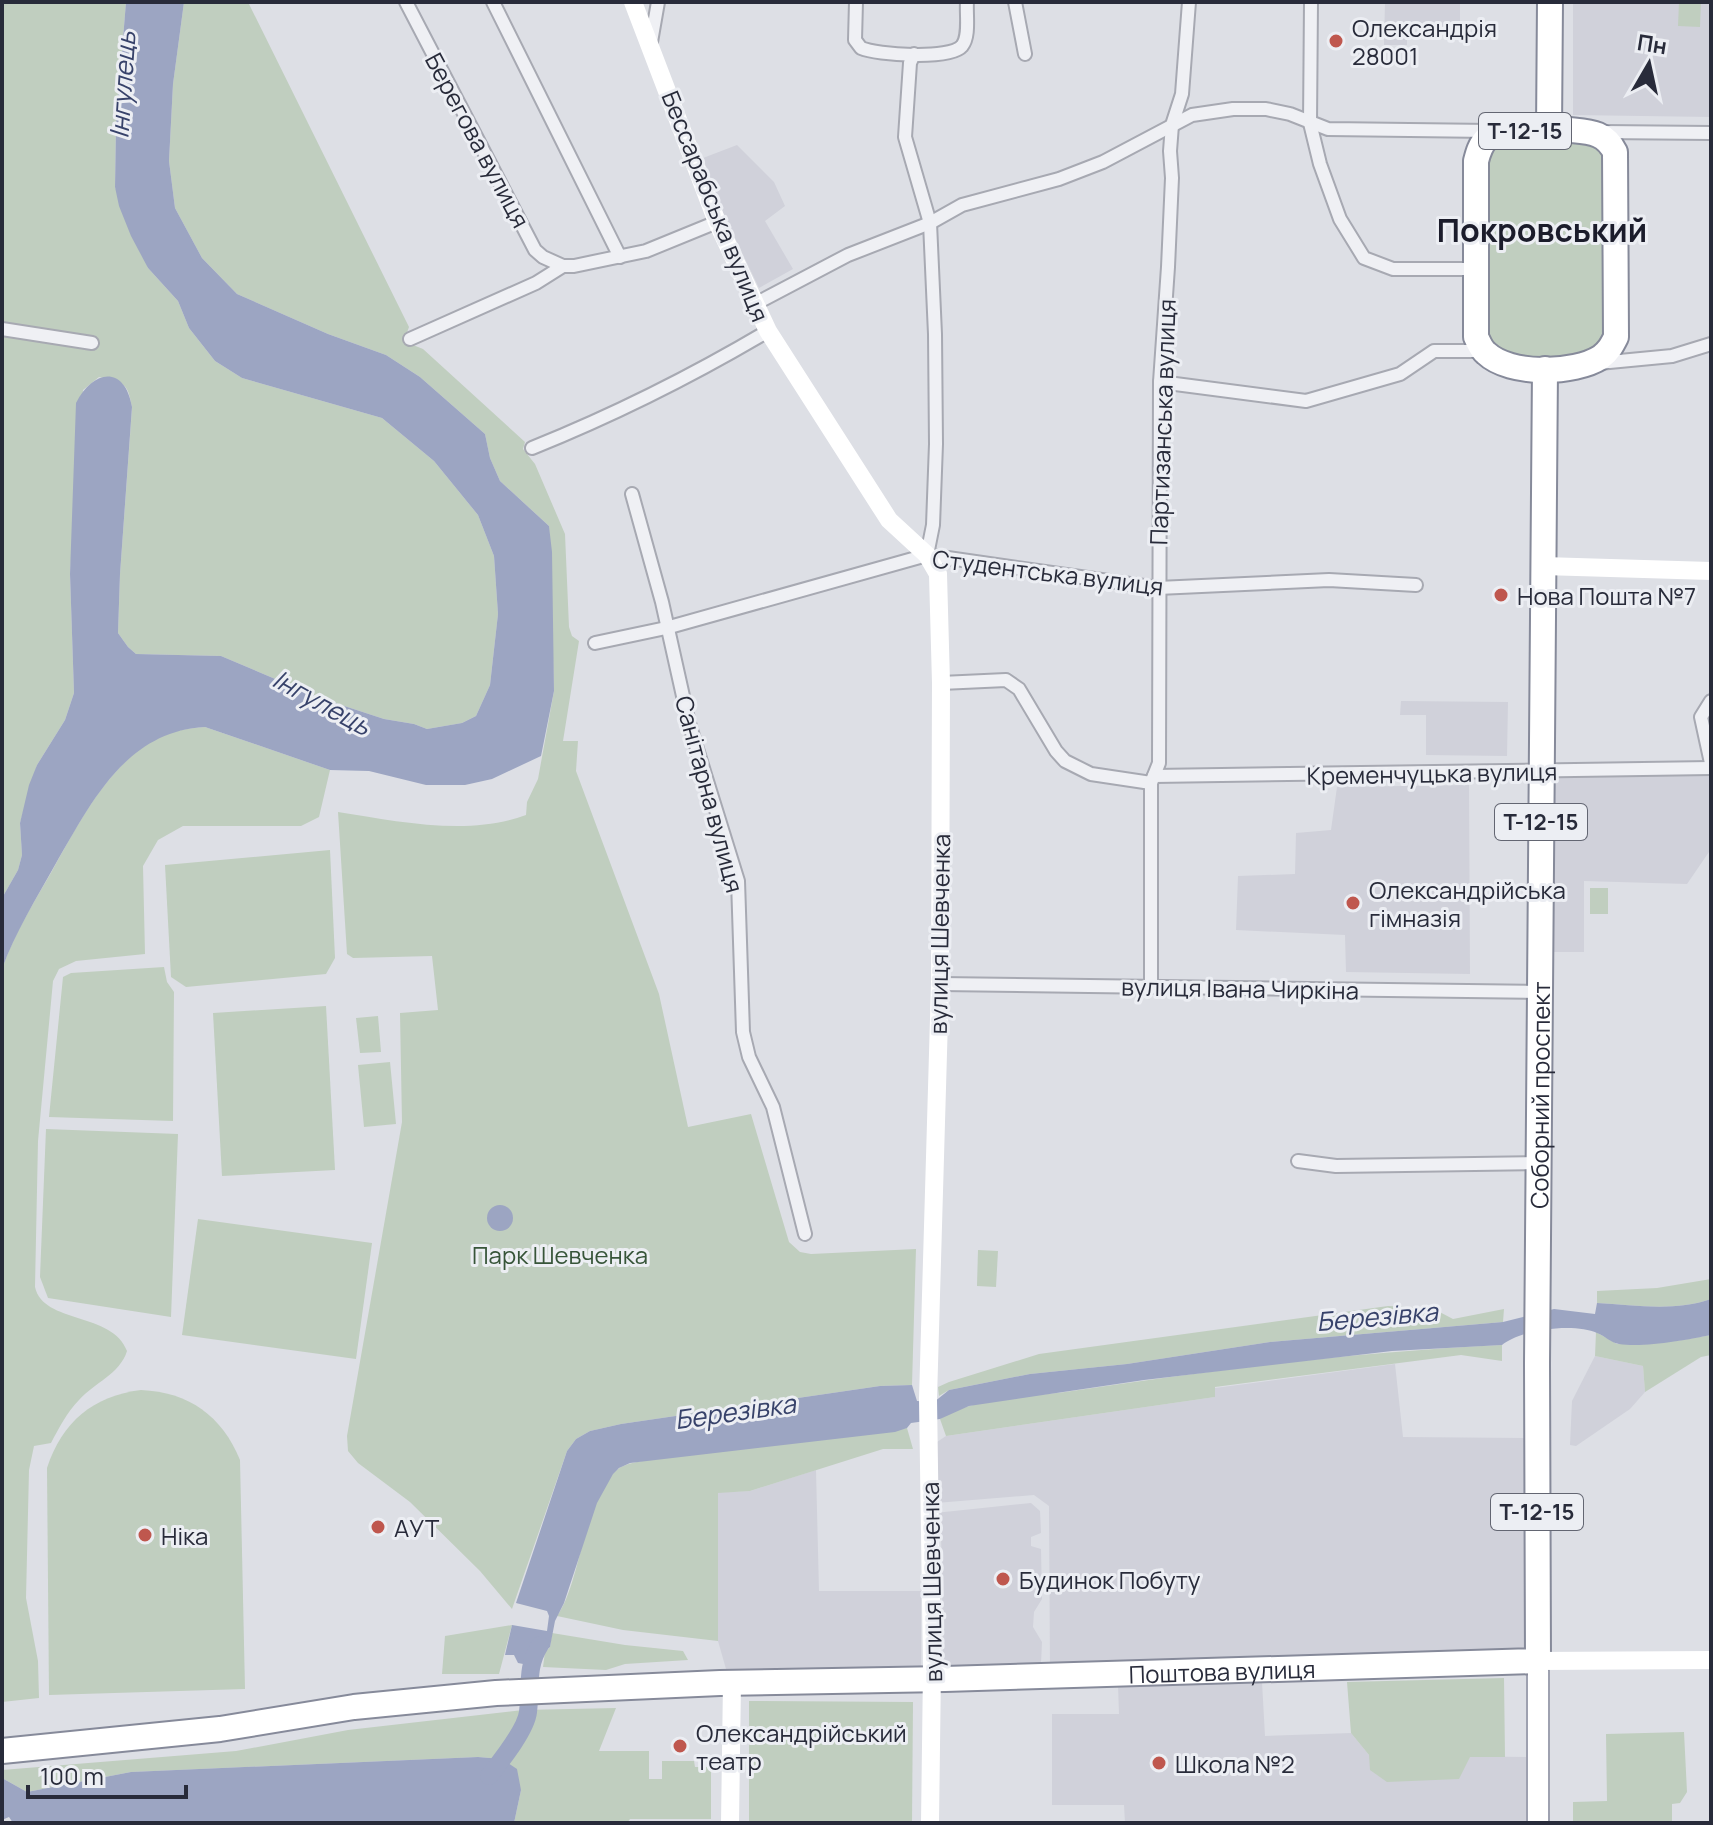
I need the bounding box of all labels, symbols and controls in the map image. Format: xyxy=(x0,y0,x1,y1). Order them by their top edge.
place label: Олександрія 28001 xyxy=(1352,11,1497,72)
north arrow xyxy=(1609,24,1689,104)
text: Пн xyxy=(1635,27,1669,61)
water label: Інгулець xyxy=(100,29,144,139)
marker: Олександрія 28001 xyxy=(1327,32,1345,50)
street label: Берегова вулиця xyxy=(418,47,538,233)
street label: Бессарабська вулиця xyxy=(655,86,777,326)
road number: Т-12-15 xyxy=(1479,113,1571,149)
district label: Покровський xyxy=(1437,208,1647,252)
street label: Партизанська вулиця xyxy=(1141,298,1183,546)
street label: Студентська вулиця xyxy=(931,541,1165,603)
place label: Нова Пошта №7 xyxy=(1517,579,1696,612)
marker: Нова Пошта №7 xyxy=(1492,586,1510,604)
water label: Інгулець xyxy=(267,660,378,744)
street label: Санітарна вулиця xyxy=(668,692,752,896)
street label: Кременчуцька вулиця xyxy=(1306,754,1558,792)
road number: Т-12-15 xyxy=(1495,804,1587,840)
street label: вулиця Шевченка xyxy=(921,833,957,1035)
place label: Олександрійська гімназія xyxy=(1369,873,1566,934)
marker: Олександрійська гімназія xyxy=(1344,894,1362,912)
street label: вулиця Івана Чиркіна xyxy=(1121,969,1359,1007)
street label: Соборний проспект xyxy=(1522,981,1557,1209)
park label: Парк Шевченка xyxy=(472,1238,648,1271)
water label: Березівка xyxy=(1315,1293,1441,1339)
water label: Березівка xyxy=(672,1385,799,1437)
street label: вулиця Шевченка xyxy=(913,1481,949,1683)
road number: Т-12-15 xyxy=(1491,1494,1583,1530)
place label: АУТ xyxy=(394,1511,440,1544)
marker: АУТ xyxy=(369,1518,387,1536)
place label: Ніка xyxy=(161,1519,208,1552)
marker: Ніка xyxy=(136,1526,154,1544)
place label: Будинок Побуту xyxy=(1019,1563,1201,1596)
marker: Будинок Побуту xyxy=(994,1570,1012,1588)
street label: Поштова вулиця xyxy=(1128,1651,1316,1690)
place label: Олександрійський театр xyxy=(696,1716,907,1777)
marker: Олександрійський театр xyxy=(671,1737,689,1755)
place label: Школа №2 xyxy=(1175,1747,1295,1780)
scale bar xyxy=(28,1749,186,1799)
marker: Школа №2 xyxy=(1150,1754,1168,1772)
text: 100 m xyxy=(40,1759,104,1792)

